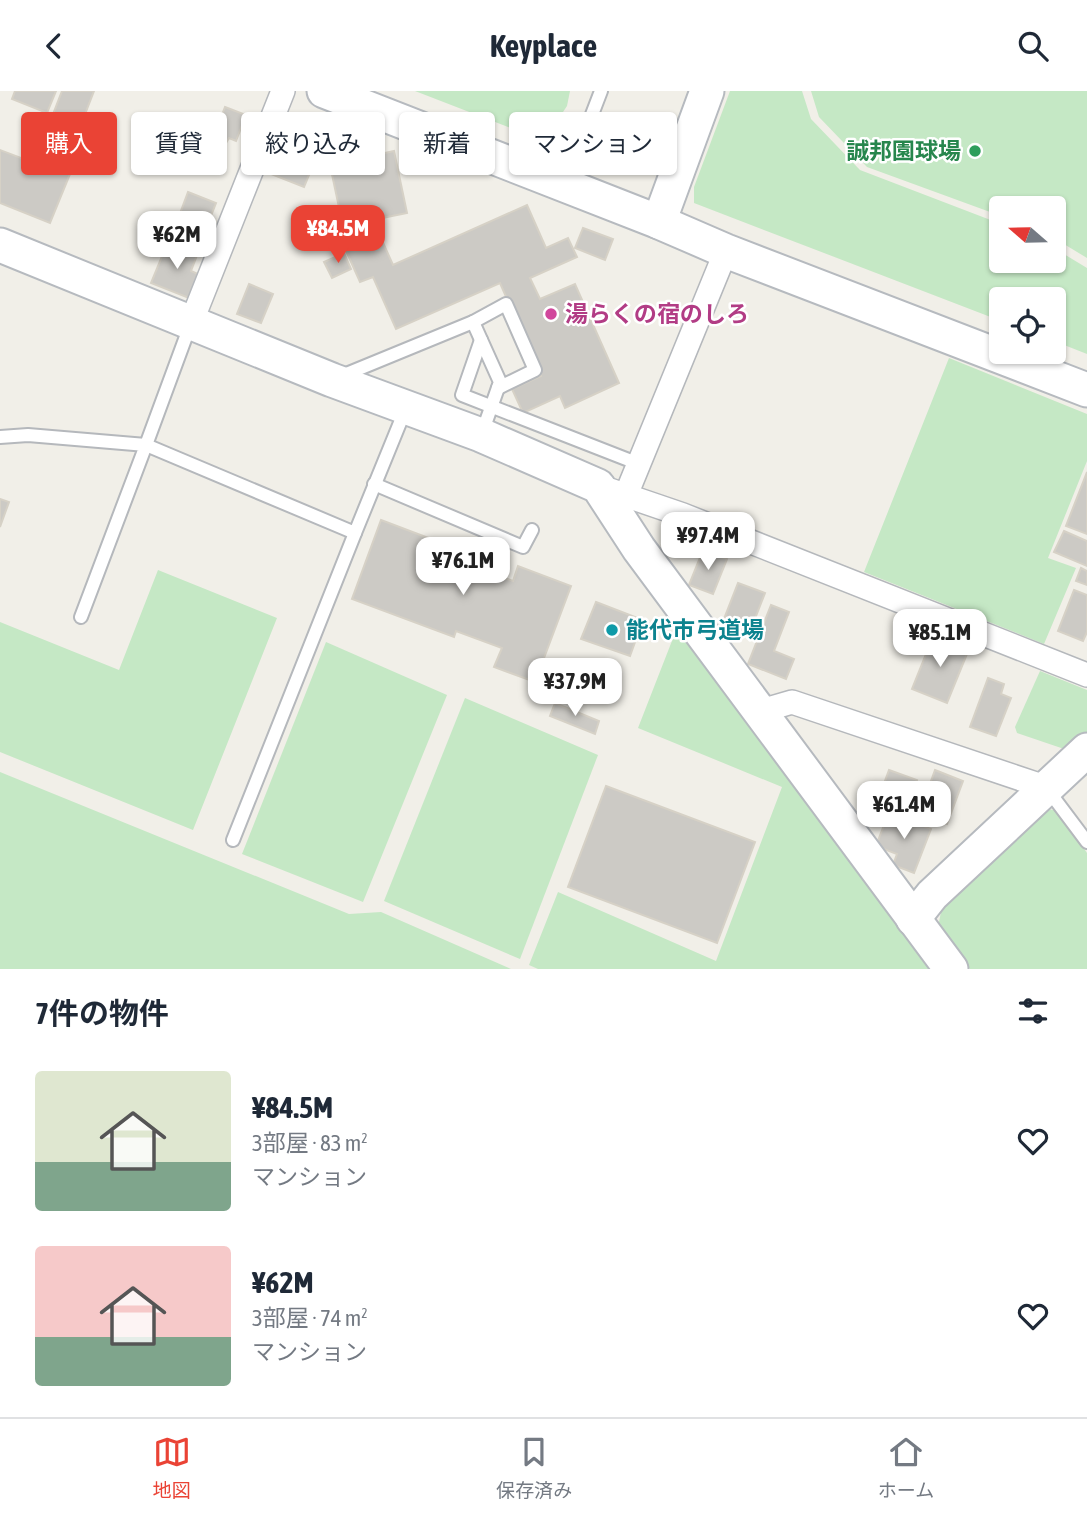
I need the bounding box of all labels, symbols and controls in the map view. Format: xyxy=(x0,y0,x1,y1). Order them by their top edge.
icon: back xyxy=(35,27,73,65)
text: Keyplace xyxy=(490,27,597,64)
icon: search xyxy=(1014,27,1052,65)
chip: 購入 xyxy=(21,112,117,175)
chip: 賃貸 xyxy=(131,112,227,175)
chip: 絞り込み xyxy=(241,112,385,175)
chip: 新着 xyxy=(399,112,495,175)
chip: マンション xyxy=(509,112,677,175)
place label: 誠邦園球場 xyxy=(846,138,961,164)
marker: 誠邦園球場 xyxy=(967,143,983,159)
north arrow xyxy=(989,196,1066,273)
map controls xyxy=(989,196,1066,364)
pin: ¥84.5M xyxy=(281,205,395,265)
pin: ¥62M xyxy=(136,211,218,271)
text: ¥84.5M xyxy=(307,215,369,241)
text: ¥62M xyxy=(153,221,201,247)
button: locate xyxy=(989,287,1066,364)
place label: 湯らくの宿のしろ xyxy=(565,301,749,327)
marker: 湯らくの宿のしろ xyxy=(543,306,559,322)
pin: ¥97.4M xyxy=(651,512,765,572)
text: ¥97.4M xyxy=(677,522,739,548)
pin: ¥76.1M xyxy=(406,538,520,597)
text: ¥76.1M xyxy=(432,547,494,573)
pin: ¥85.1M xyxy=(883,609,997,669)
place label: 能代市弓道場 xyxy=(626,617,764,643)
text: ¥85.1M xyxy=(909,619,971,645)
marker: 能代市弓道場 xyxy=(604,622,620,638)
pin: ¥37.9M xyxy=(518,659,632,718)
text: ¥37.9M xyxy=(544,668,606,694)
pin: ¥61.4M xyxy=(847,781,961,841)
text: ¥61.4M xyxy=(873,791,935,817)
icon: filters xyxy=(1014,992,1052,1030)
text: 7件の物件 xyxy=(35,996,169,1030)
text: ¥84.5M xyxy=(252,1090,333,1124)
icon: home xyxy=(91,1099,175,1183)
icon: heart xyxy=(1014,1122,1052,1160)
text: 3部屋 · 83 m² xyxy=(252,1130,368,1156)
text: マンション xyxy=(252,1164,367,1190)
text: ¥62M xyxy=(252,1265,314,1299)
icon: home xyxy=(91,1274,175,1358)
icon: heart xyxy=(1014,1297,1052,1335)
text: 3部屋 · 74 m² xyxy=(252,1305,368,1331)
text: マンション xyxy=(252,1339,367,1365)
tab: 地図 xyxy=(153,1433,191,1502)
tab: 保存済み xyxy=(496,1433,572,1502)
tab: ホーム xyxy=(878,1433,934,1502)

